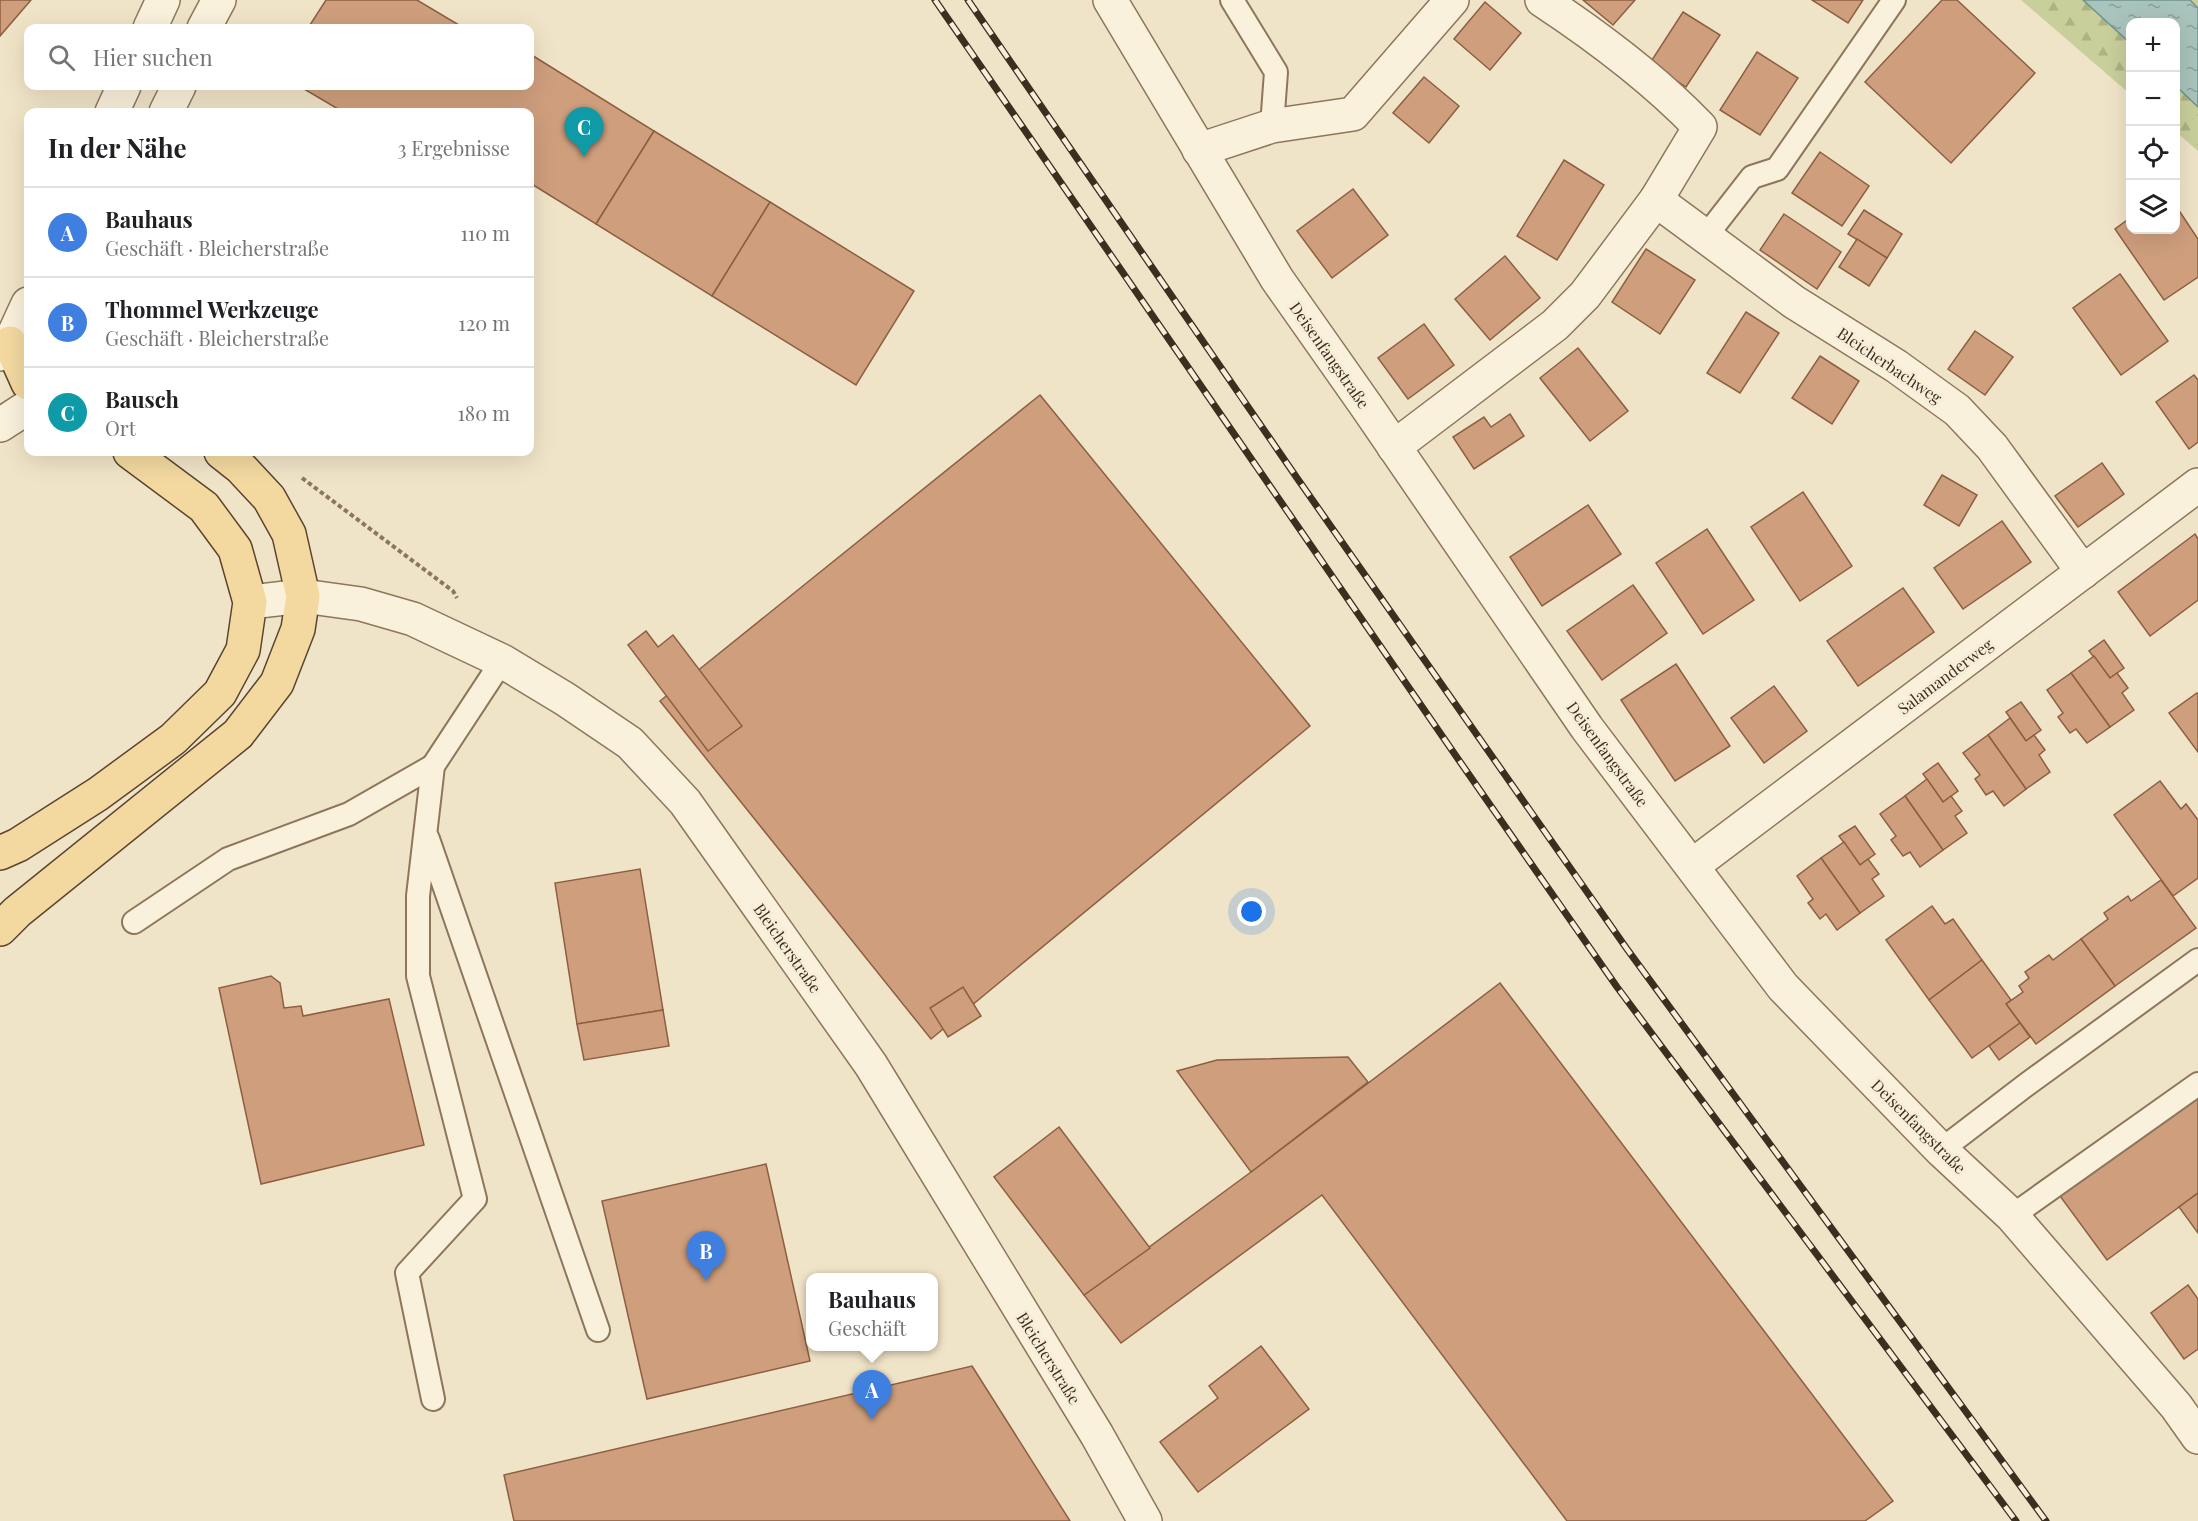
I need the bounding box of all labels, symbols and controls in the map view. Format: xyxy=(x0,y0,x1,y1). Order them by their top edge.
map controls xyxy=(2126,18,2180,234)
button: + xyxy=(2126,18,2180,72)
search box xyxy=(24,24,534,90)
icon: search xyxy=(45,41,78,74)
text: Hier suchen xyxy=(93,42,213,72)
button: − xyxy=(2126,72,2180,126)
pin: C xyxy=(564,108,604,157)
button: locate xyxy=(2126,126,2180,180)
text: In der Nähe xyxy=(48,130,187,165)
text: 3 Ergebnisse xyxy=(397,134,510,161)
button: layers xyxy=(2126,180,2180,234)
text: Bauhaus xyxy=(105,204,193,234)
text: A xyxy=(61,219,74,246)
text: 110 m xyxy=(460,219,510,246)
text: Geschäft · Bleicherstraße xyxy=(105,234,329,261)
text: Thommel Werkzeuge xyxy=(105,294,318,324)
street label: Deisenfangstraße xyxy=(1285,298,1375,412)
text: B xyxy=(61,309,74,336)
text: 120 m xyxy=(458,309,510,336)
street label: Bleicherbachweg xyxy=(1834,322,1947,408)
text: Geschäft · Bleicherstraße xyxy=(105,324,329,351)
text: Bausch xyxy=(105,384,179,414)
text: C xyxy=(60,399,75,426)
text: 180 m xyxy=(457,399,510,426)
text: Ort xyxy=(105,414,136,441)
street label: Salamanderweg xyxy=(1893,633,1997,719)
street label: Deisenfangstraße xyxy=(1563,697,1653,811)
your location xyxy=(1237,897,1266,926)
street label: Bleicherstraße xyxy=(749,899,827,997)
street label: Deisenfangstraße xyxy=(1867,1074,1971,1178)
pin: B xyxy=(686,1232,726,1281)
popup xyxy=(806,1273,938,1351)
text: Bauhaus xyxy=(828,1284,916,1314)
street label: Bleicherstraße xyxy=(1012,1308,1086,1408)
text: Geschäft xyxy=(828,1314,906,1341)
pin: A xyxy=(852,1370,892,1420)

